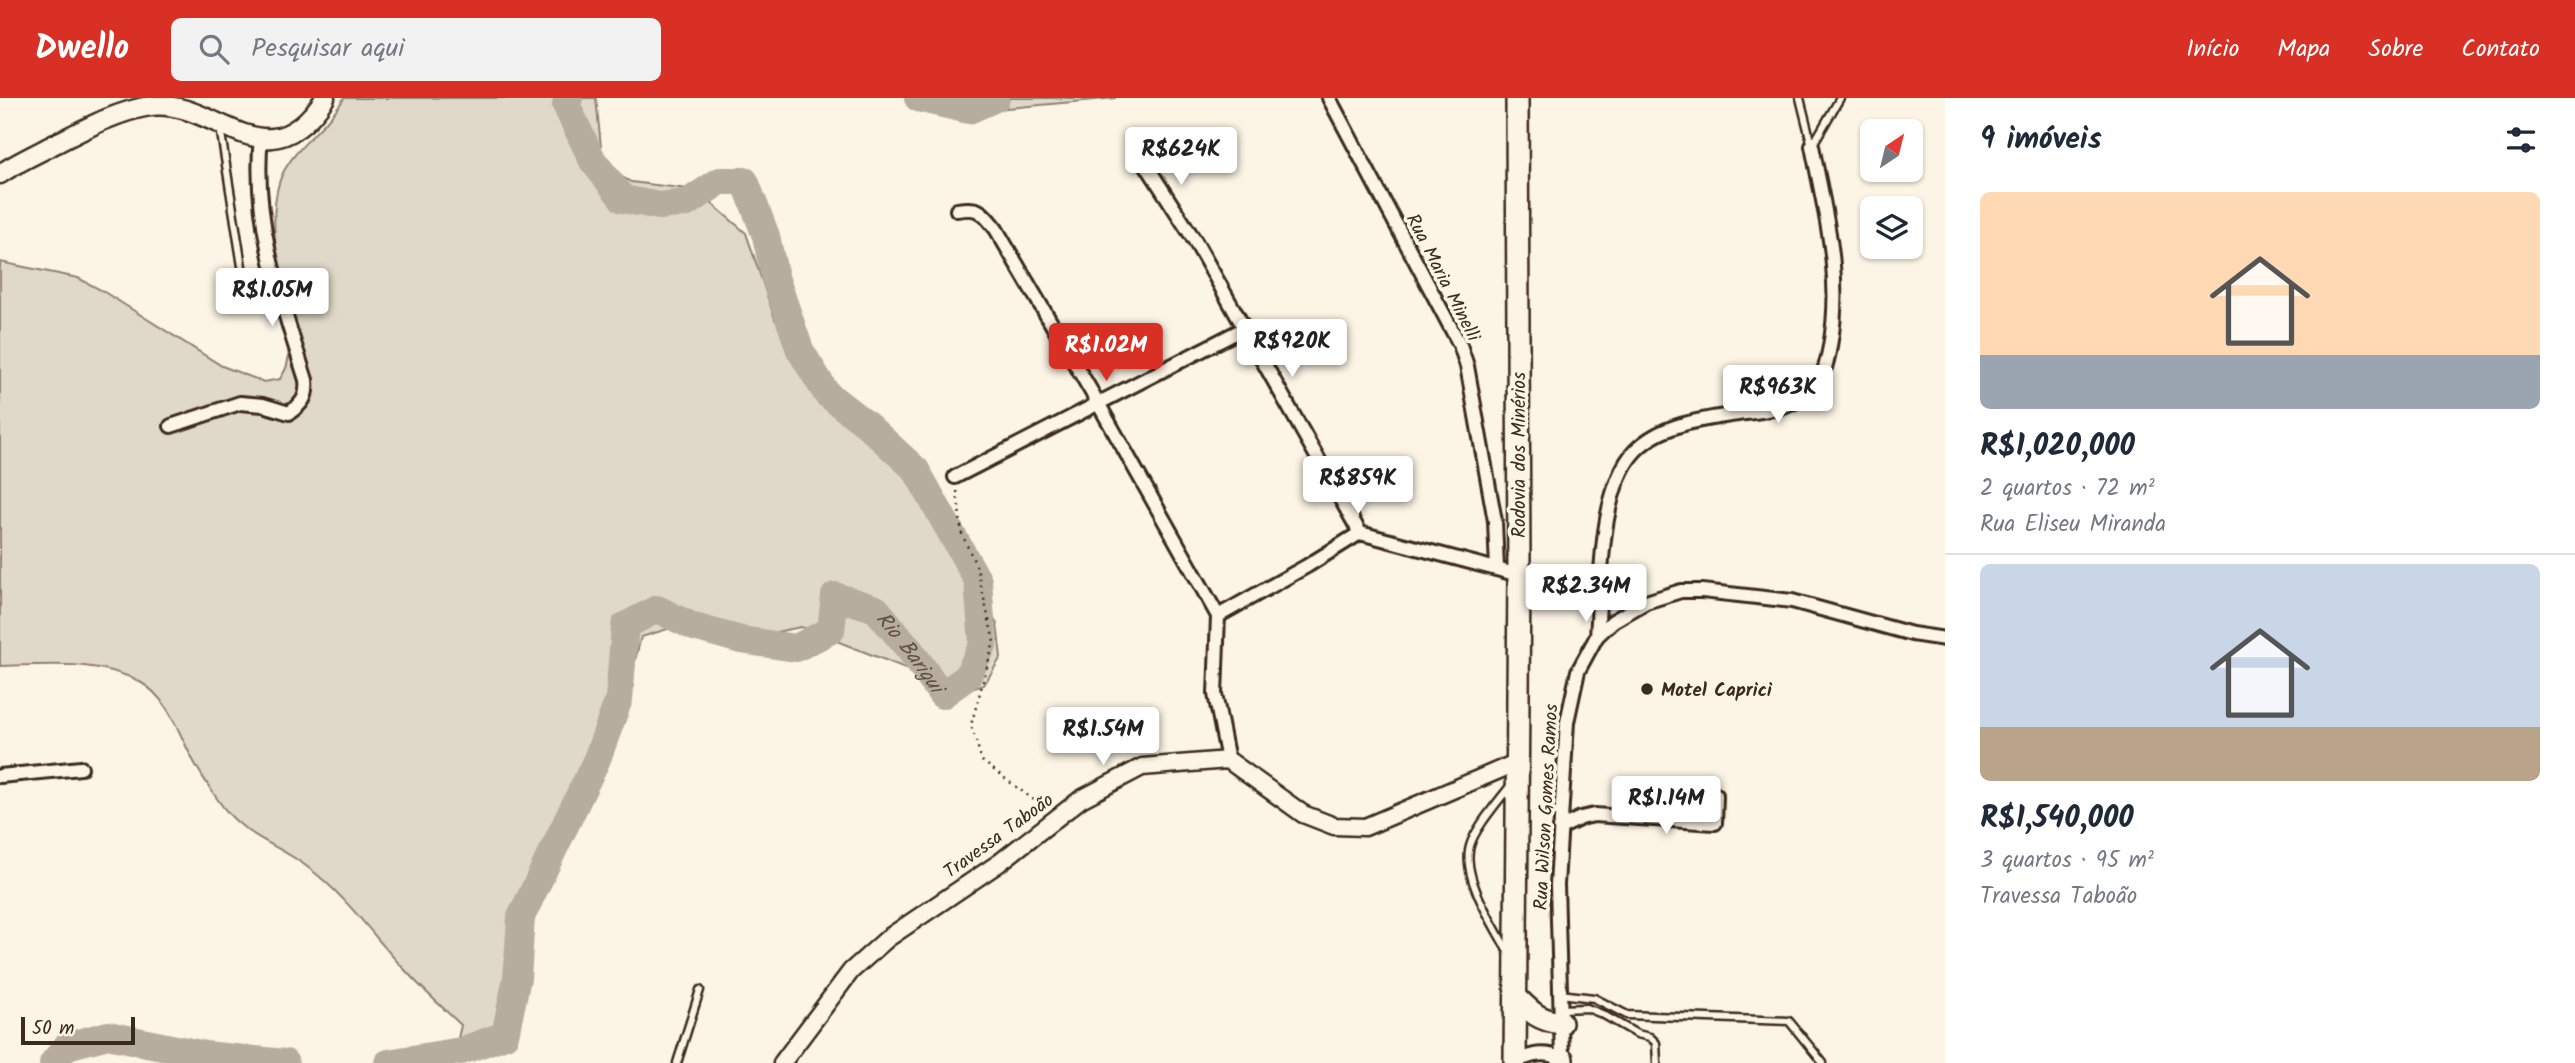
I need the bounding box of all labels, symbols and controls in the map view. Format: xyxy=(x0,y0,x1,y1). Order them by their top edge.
search box xyxy=(171,18,661,81)
text: Dwello xyxy=(35,23,129,76)
text: Pesquisar aqui xyxy=(251,28,405,70)
icon: search xyxy=(195,30,233,68)
text: Início xyxy=(2186,30,2239,69)
text: Mapa xyxy=(2277,30,2330,69)
text: Sobre xyxy=(2368,30,2423,69)
text: Contato xyxy=(2461,30,2540,69)
text: 9 imóveis xyxy=(1980,116,2102,164)
north arrow xyxy=(1860,119,1923,182)
map controls xyxy=(1860,119,1923,259)
icon: filters xyxy=(2502,121,2540,159)
pin: R$624K xyxy=(1124,127,1238,187)
text: R$624K xyxy=(1141,132,1221,168)
button: layers xyxy=(1860,196,1923,259)
street label: Rua Maria Minelli xyxy=(1397,209,1488,348)
icon: home xyxy=(2197,238,2323,364)
pin: R$1.05M xyxy=(207,268,337,328)
text: R$1.05M xyxy=(232,273,312,309)
pin: R$920K xyxy=(1235,320,1349,379)
pin: R$1.02M xyxy=(1041,324,1171,383)
text: R$920K xyxy=(1253,324,1331,360)
text: R$1.02M xyxy=(1065,328,1147,364)
pin: R$963K xyxy=(1721,366,1835,425)
text: R$963K xyxy=(1739,370,1817,406)
street label: Rodovia dos Minérios xyxy=(1505,372,1535,538)
text: R$1,020,000 xyxy=(1980,423,2135,471)
pin: R$859K xyxy=(1301,456,1415,516)
text: R$859K xyxy=(1319,461,1397,497)
text: 2 quartos · 72 m² xyxy=(1980,471,2155,507)
text: Rua Eliseu Miranda xyxy=(1980,507,2166,543)
pin: R$2.34M xyxy=(1521,564,1651,624)
text: R$2.34M xyxy=(1542,569,1630,605)
water label: Rio Barigui xyxy=(867,605,953,704)
icon: home xyxy=(2197,610,2323,736)
place label: Motel Caprici xyxy=(1661,676,1773,706)
marker: Motel Caprici xyxy=(1639,681,1655,697)
street label: Rua Wilson Gomes Ramos xyxy=(1527,703,1567,911)
pin: R$1.54M xyxy=(1038,708,1168,767)
text: R$1.54M xyxy=(1062,712,1144,748)
pin: R$1.14M xyxy=(1601,776,1731,836)
text: R$1.14M xyxy=(1628,781,1704,817)
street label: Travessa Taboão xyxy=(938,786,1061,887)
text: R$1,540,000 xyxy=(1980,795,2134,843)
text: 3 quartos · 95 m² xyxy=(1980,843,2154,879)
text: Travessa Taboão xyxy=(1980,879,2137,915)
scale bar xyxy=(21,1014,135,1046)
text: 50 m xyxy=(32,1014,74,1044)

